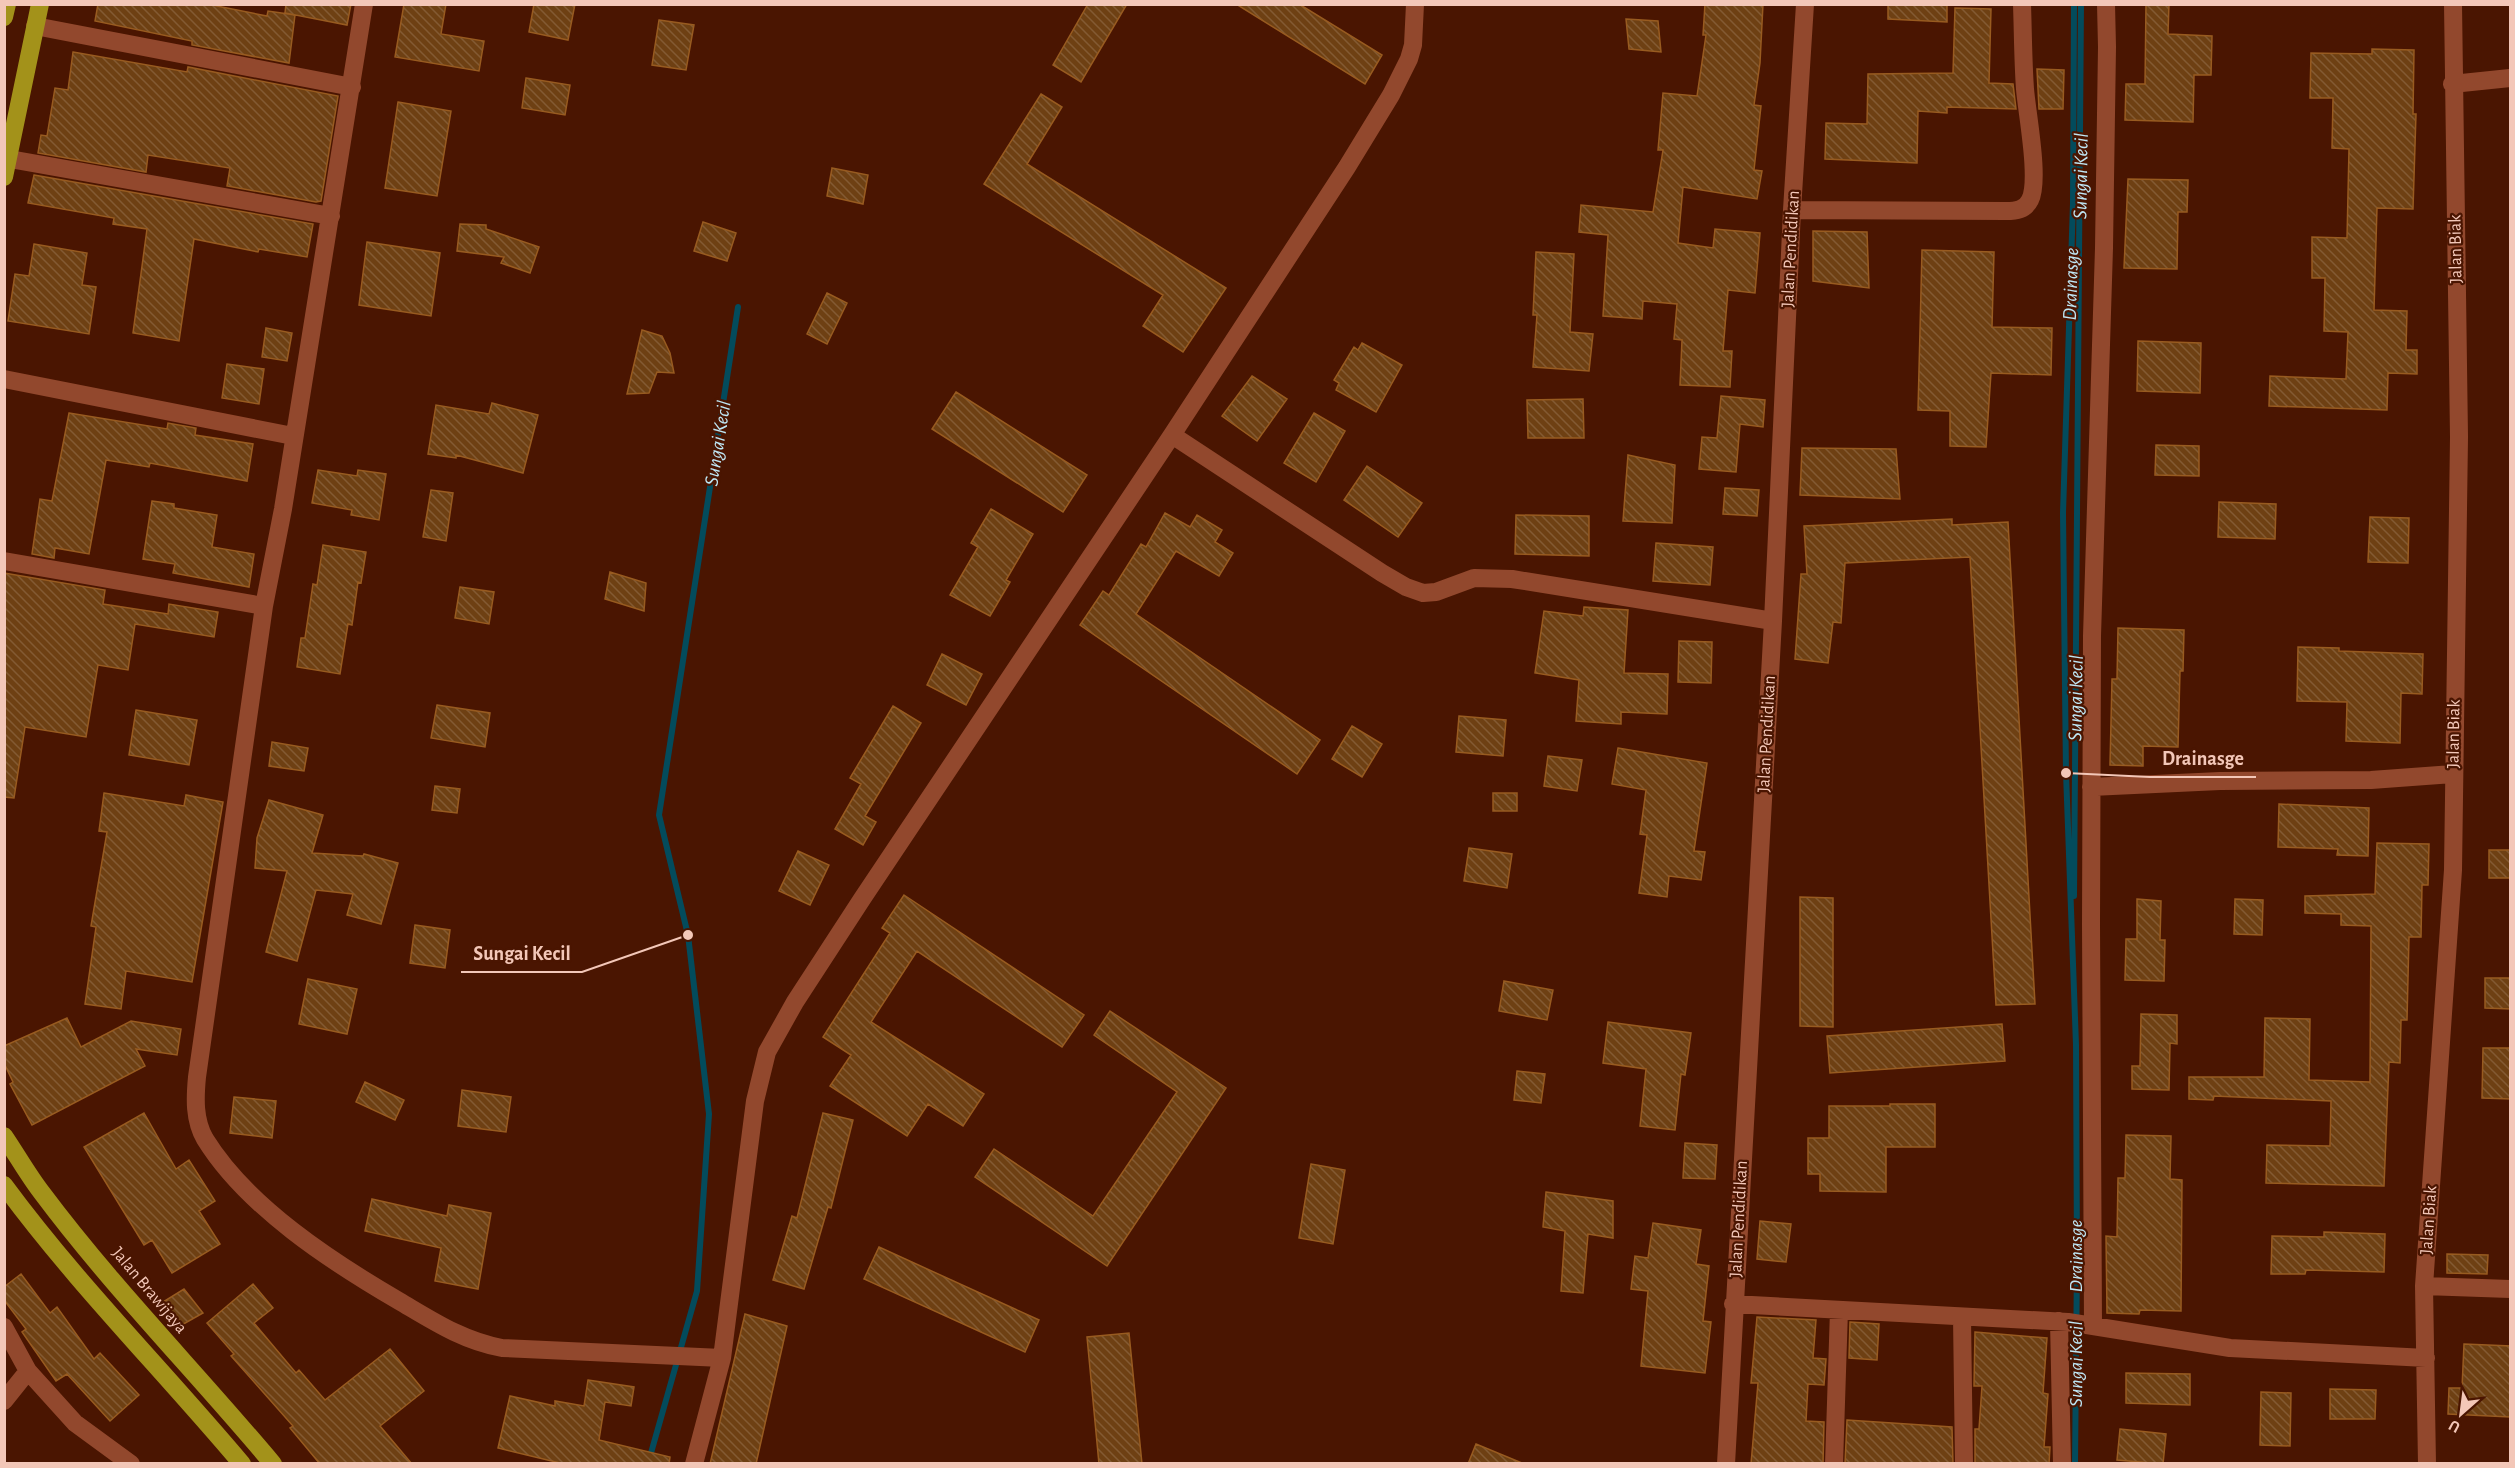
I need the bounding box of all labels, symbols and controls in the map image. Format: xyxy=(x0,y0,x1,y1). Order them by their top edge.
water label: Sungai Kecil xyxy=(2070,133,2092,219)
street label: Jalan Pendidikan xyxy=(1779,190,1803,308)
street label: Jalan Biak xyxy=(2446,214,2466,284)
water label: Drainasge xyxy=(2060,247,2082,321)
water label: Sungai Kecil xyxy=(701,399,735,487)
water label: Sungai Kecil xyxy=(2065,655,2087,741)
street label: Jalan Pendidikan xyxy=(1755,675,1779,793)
street label: Jalan Biak xyxy=(2444,699,2464,769)
callout: Drainasge xyxy=(2150,739,2256,777)
text: Drainasge xyxy=(2162,749,2244,769)
callout: Sungai Kecil xyxy=(461,934,582,972)
text: Sungai Kecil xyxy=(473,944,571,964)
street label: Jalan Pendidikan xyxy=(1727,1160,1751,1278)
street label: Jalan Biak xyxy=(2418,1184,2440,1255)
water label: Drainasge xyxy=(2066,1219,2086,1292)
street label: Jalan Brawijaya xyxy=(108,1244,190,1337)
water label: Sungai Kecil xyxy=(2066,1321,2086,1407)
north arrow xyxy=(2431,1384,2491,1444)
text: U xyxy=(2446,1417,2463,1436)

